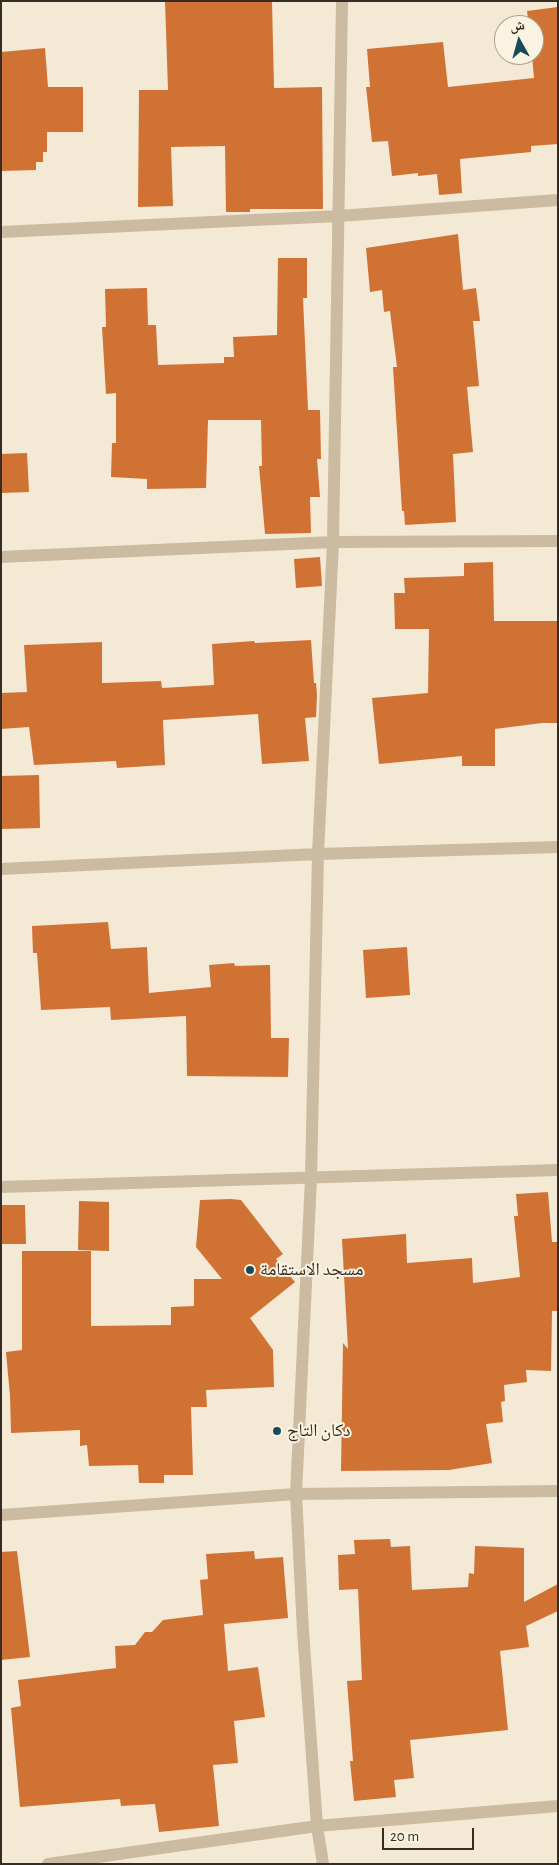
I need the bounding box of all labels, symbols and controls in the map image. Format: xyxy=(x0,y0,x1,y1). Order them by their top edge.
north arrow xyxy=(494,15,544,65)
text: ش xyxy=(509,18,526,34)
place label: مسجد الاستقامة xyxy=(260,1259,363,1281)
marker: مسجد الاستقامة xyxy=(244,1264,256,1276)
place label: دكان التاج xyxy=(287,1420,351,1442)
marker: دكان التاج xyxy=(271,1425,283,1437)
scale bar xyxy=(384,1818,476,1850)
text: 20 m xyxy=(390,1829,419,1844)

